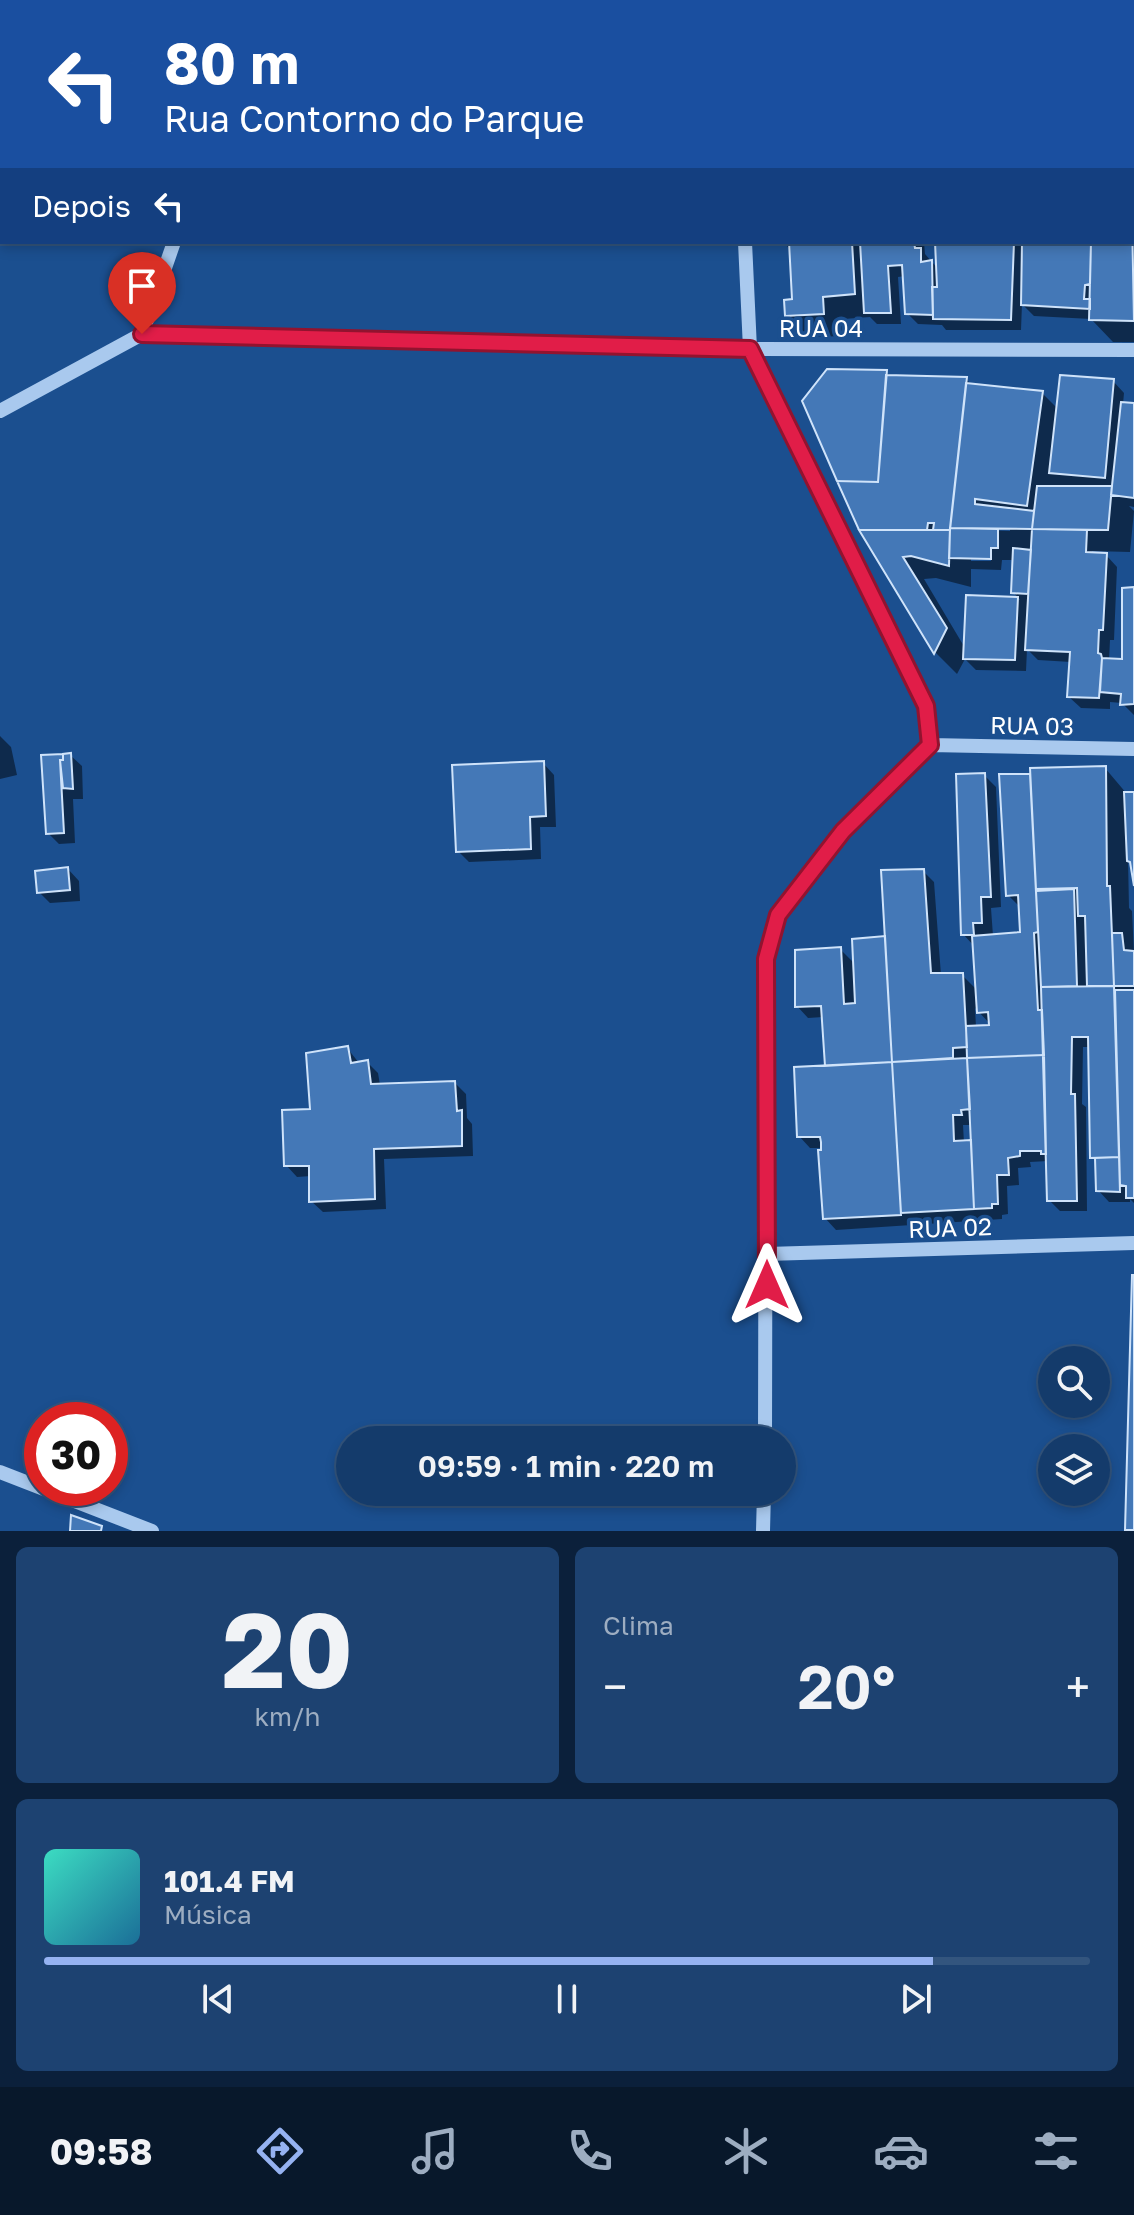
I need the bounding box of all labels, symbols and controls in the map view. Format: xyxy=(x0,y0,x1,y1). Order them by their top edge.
text: 80 m xyxy=(164,29,299,96)
icon: left xyxy=(32,32,136,136)
text: Rua Contorno do Parque xyxy=(164,97,584,140)
icon: left xyxy=(147,184,191,228)
text: Depois xyxy=(32,188,131,224)
pin xyxy=(108,252,176,334)
icon: arrive xyxy=(120,264,164,308)
street label: RUA 04 xyxy=(779,313,863,342)
street label: RUA 03 xyxy=(990,710,1074,740)
street label: RUA 02 xyxy=(908,1211,992,1243)
position arrow xyxy=(725,1243,809,1327)
map controls xyxy=(1038,1346,1110,1506)
button: search xyxy=(1038,1346,1110,1418)
speed limit sign: 30 xyxy=(24,1402,128,1506)
button: layers xyxy=(1038,1434,1110,1506)
text: 09:59 · 1 min · 220 m xyxy=(418,1448,714,1484)
text: 20 xyxy=(222,1586,353,1711)
text: Clima xyxy=(603,1610,674,1641)
text: 20° xyxy=(798,1650,895,1722)
text: − xyxy=(603,1660,627,1713)
text: + xyxy=(1066,1660,1090,1713)
text: km/h xyxy=(254,1701,321,1732)
text: 101.4 FM xyxy=(164,1863,295,1899)
text: Música xyxy=(164,1899,252,1930)
icon: previous xyxy=(196,1977,240,2021)
icon: pause xyxy=(545,1977,589,2021)
icon: next xyxy=(894,1977,938,2021)
icon: directions xyxy=(252,2123,308,2179)
icon: music xyxy=(407,2123,463,2179)
icon: phone xyxy=(562,2123,618,2179)
icon: climate xyxy=(718,2123,774,2179)
icon: car xyxy=(873,2123,929,2179)
icon: filters xyxy=(1028,2123,1084,2179)
text: 09:58 xyxy=(50,2130,152,2173)

